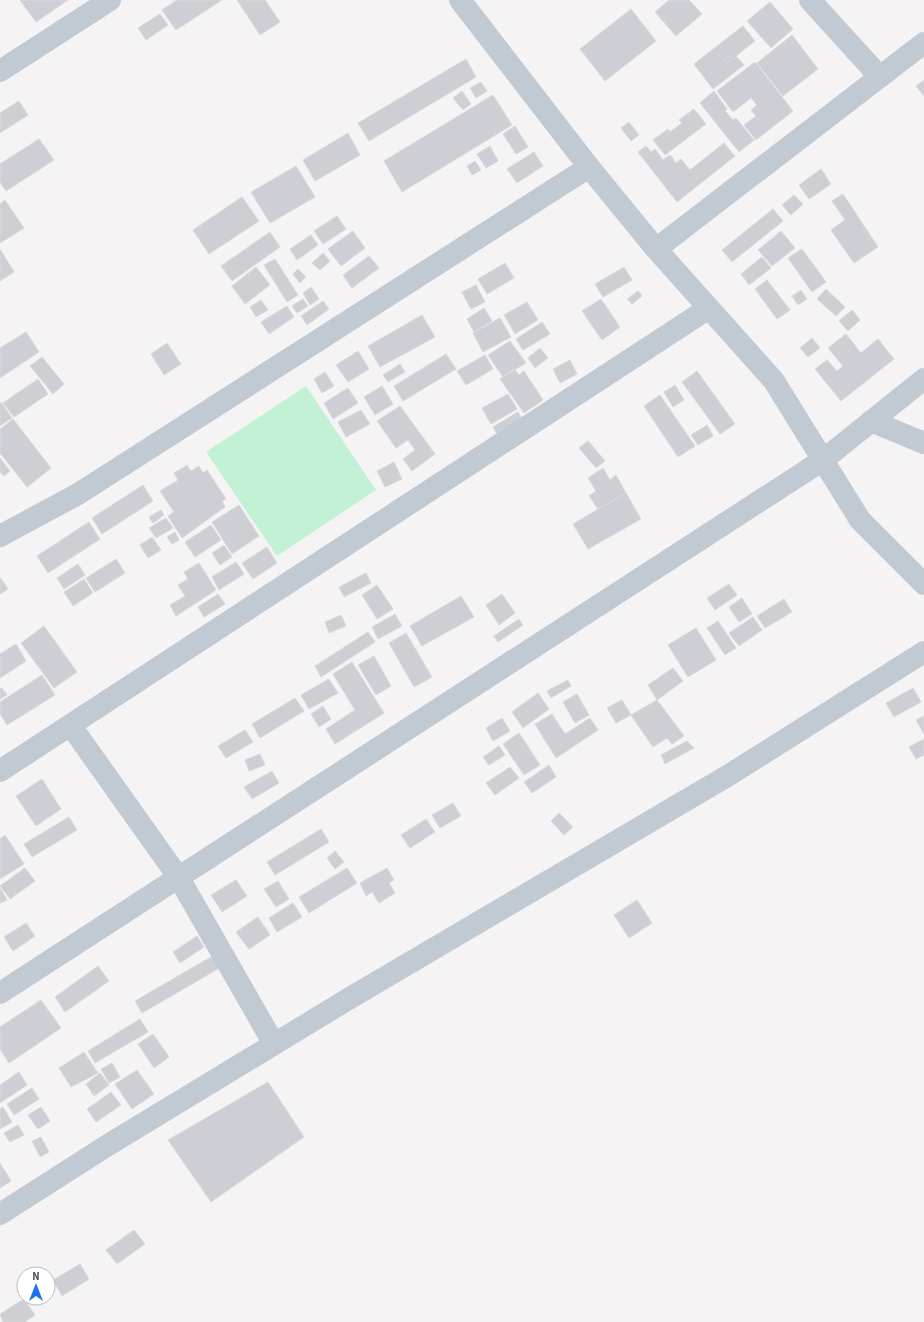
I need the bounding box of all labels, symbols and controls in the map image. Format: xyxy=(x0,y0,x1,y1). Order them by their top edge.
north arrow xyxy=(16,1266,56,1306)
text: N xyxy=(32,1269,40,1284)

